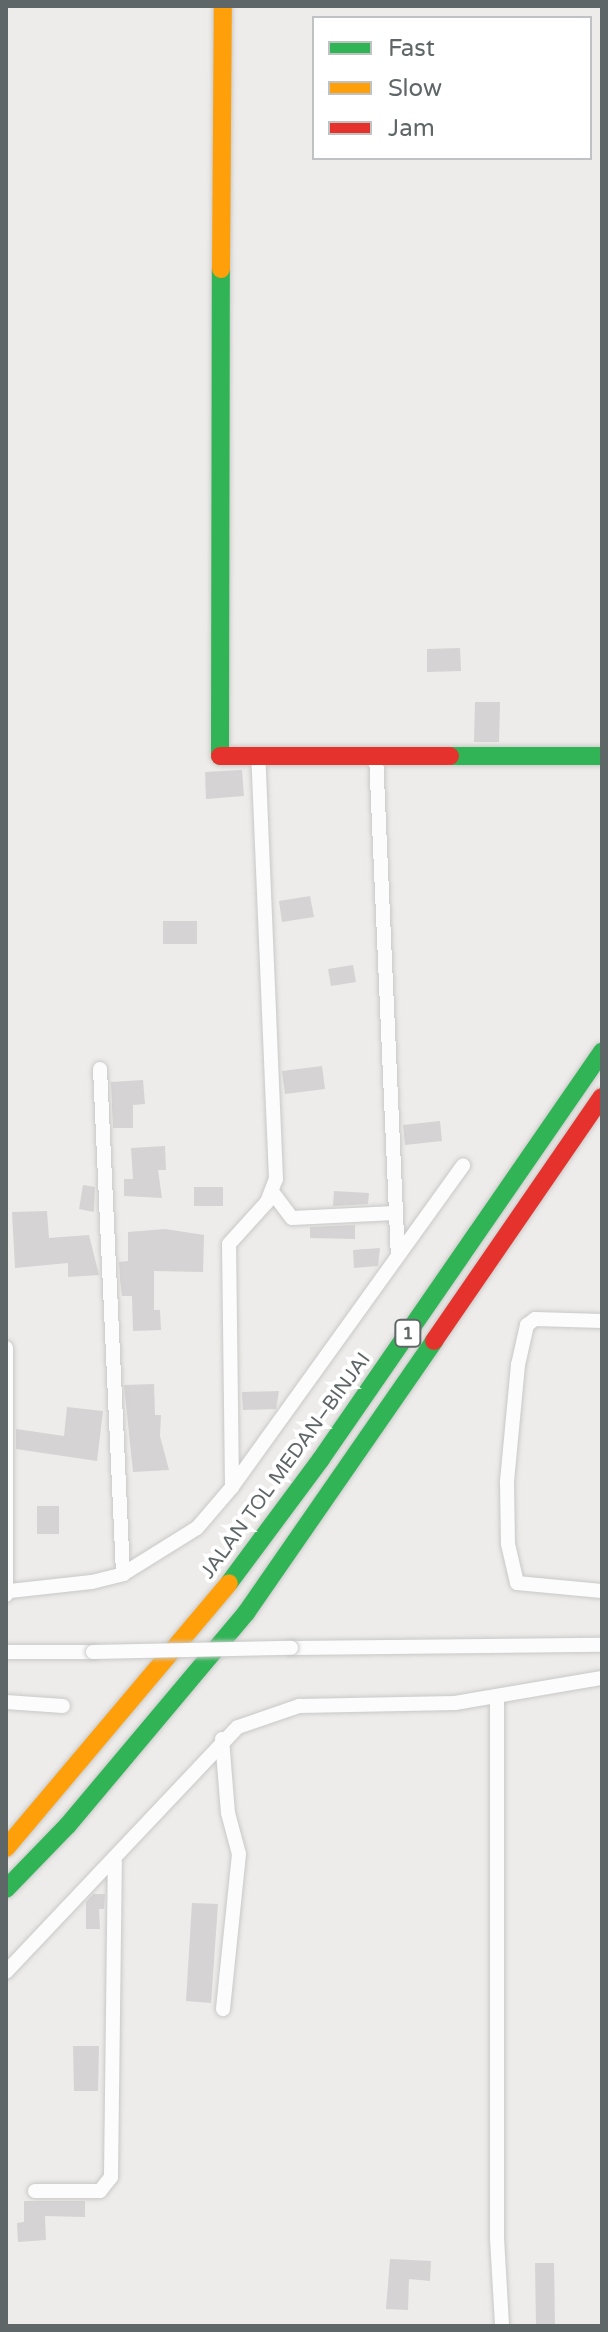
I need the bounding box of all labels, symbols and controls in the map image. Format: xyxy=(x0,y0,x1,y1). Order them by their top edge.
legend xyxy=(312,16,592,160)
text: Fast xyxy=(388,34,435,63)
text: Slow xyxy=(388,74,442,103)
text: Jam xyxy=(388,114,435,143)
road number: 1 xyxy=(394,1319,422,1347)
street label: JALAN TOL MEDAN–BINJAI xyxy=(196,1348,376,1584)

